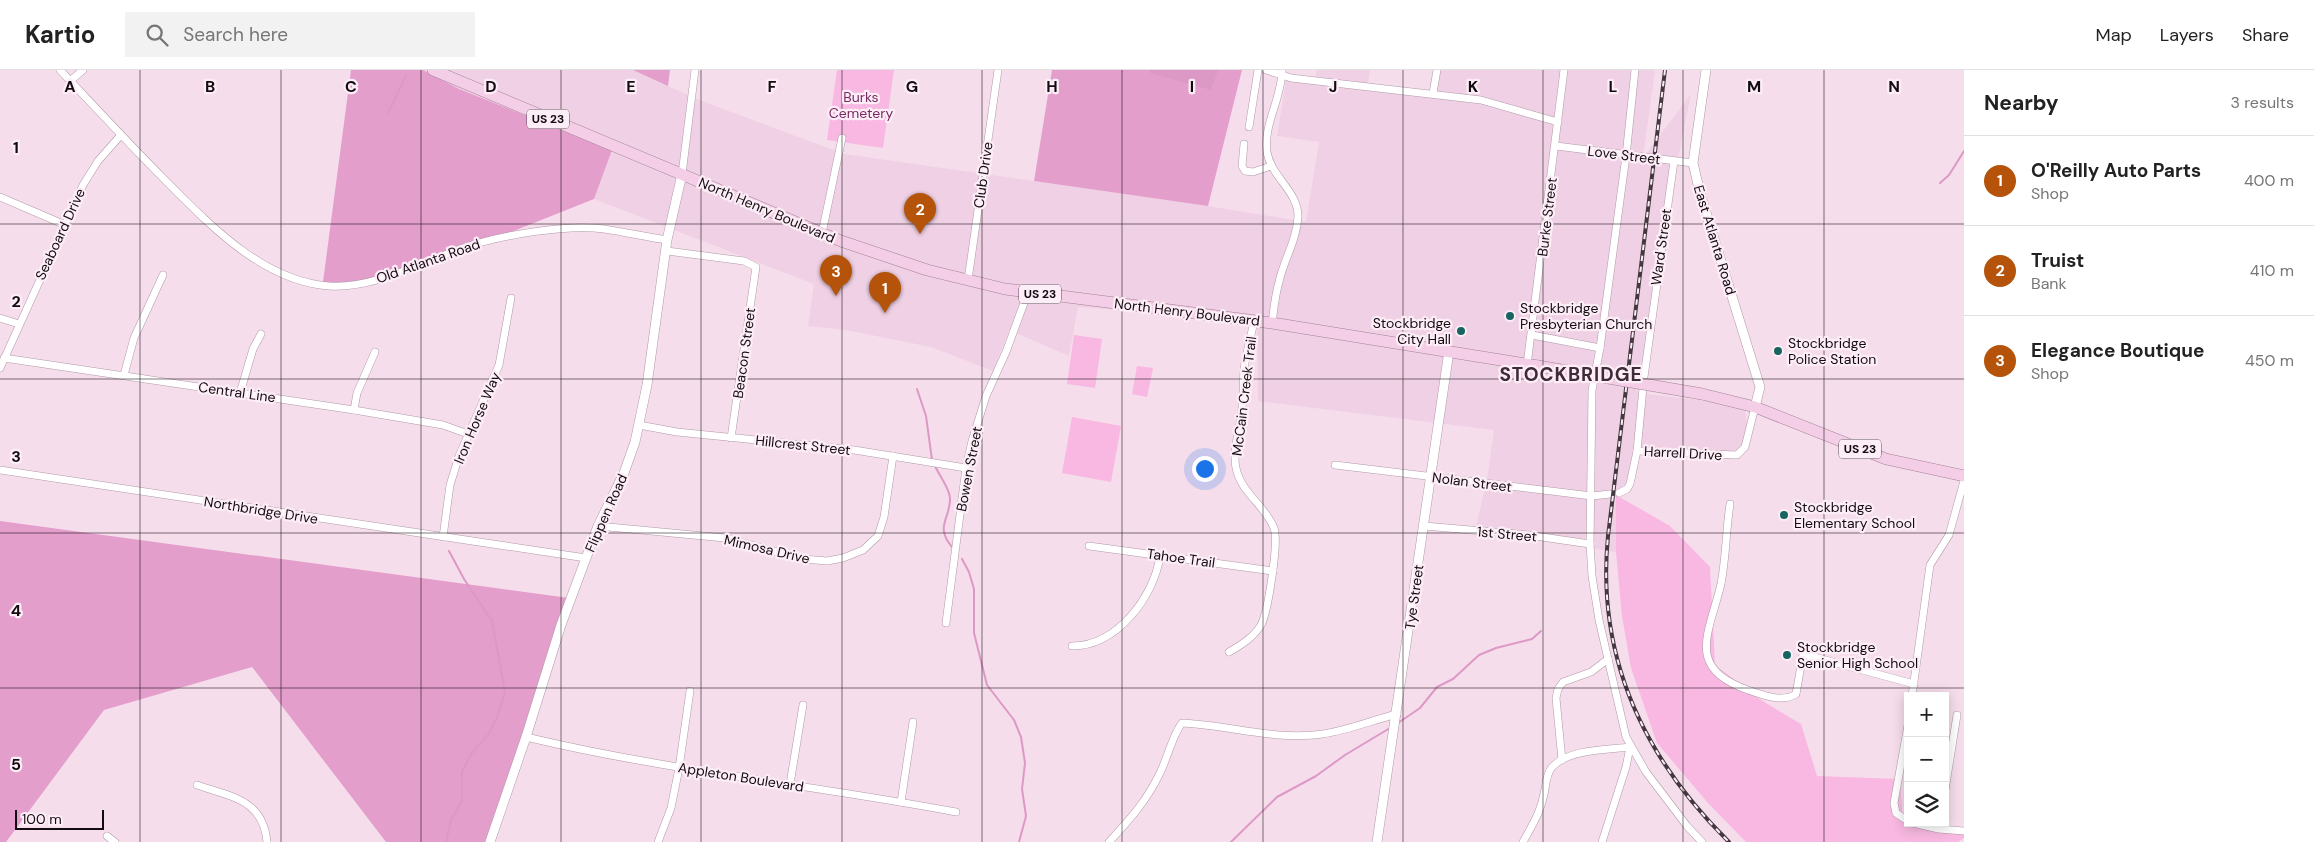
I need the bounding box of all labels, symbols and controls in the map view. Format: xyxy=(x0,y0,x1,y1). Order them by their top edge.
search box xyxy=(125,12,475,57)
text: Kartio xyxy=(25,19,95,50)
icon: search xyxy=(143,21,171,49)
text: Search here xyxy=(183,22,288,47)
text: Map xyxy=(2096,23,2132,47)
text: Layers xyxy=(2160,23,2214,47)
text: Share xyxy=(2242,23,2289,47)
text: A xyxy=(64,76,76,97)
text: B xyxy=(205,76,215,97)
text: C xyxy=(345,76,357,97)
text: D xyxy=(485,76,497,97)
text: E xyxy=(626,76,636,97)
text: F xyxy=(768,76,777,97)
text: G xyxy=(906,76,918,97)
text: H xyxy=(1046,76,1058,97)
text: I xyxy=(1190,76,1194,97)
text: J xyxy=(1329,76,1337,97)
text: K xyxy=(1468,76,1479,97)
text: L xyxy=(1609,76,1618,97)
text: M xyxy=(1747,76,1761,97)
text: N xyxy=(1888,76,1900,97)
park label: Burks Cemetery xyxy=(829,88,893,122)
text: Nearby xyxy=(1984,89,2058,117)
text: 3 results xyxy=(2231,92,2294,113)
road number: US 23 xyxy=(527,110,569,129)
text: 1 xyxy=(13,137,19,158)
street label: Club Drive xyxy=(969,141,997,209)
street label: Love Street xyxy=(1586,142,1662,168)
text: O'Reilly Auto Parts xyxy=(2031,158,2201,183)
text: 1 xyxy=(1997,170,2003,191)
text: 400 m xyxy=(2244,170,2294,191)
street label: North Henry Boulevard xyxy=(696,173,838,247)
street label: Burke Street xyxy=(1533,176,1561,258)
street label: East Atlanta Road xyxy=(1690,183,1740,297)
text: Shop xyxy=(2031,183,2069,204)
street label: Seaboard Drive xyxy=(31,185,89,283)
pin: 2 xyxy=(904,193,936,234)
street label: Ward Street xyxy=(1647,207,1675,287)
street label: Old Atlanta Road xyxy=(374,235,482,287)
text: Truist xyxy=(2031,248,2084,273)
pin: 3 xyxy=(820,255,852,296)
text: 2 xyxy=(1995,260,2005,281)
text: 410 m xyxy=(2250,260,2294,281)
pin: 1 xyxy=(869,272,901,313)
text: Bank xyxy=(2031,273,2067,294)
road number: US 23 xyxy=(1019,284,1061,303)
text: 2 xyxy=(11,291,21,312)
street label: North Henry Boulevard xyxy=(1113,294,1261,330)
place label: Stockbridge Presbyterian Church xyxy=(1520,299,1652,333)
street label: Beacon Street xyxy=(729,306,759,400)
marker: Stockbridge Presbyterian Church xyxy=(1504,310,1516,322)
place label: Stockbridge City Hall xyxy=(1373,314,1451,348)
marker: Stockbridge City Hall xyxy=(1455,325,1467,337)
place label: Stockbridge Police Station xyxy=(1788,334,1876,368)
street label: McCain Creek Trail xyxy=(1228,335,1260,457)
text: Elegance Boutique xyxy=(2031,338,2204,363)
marker: Stockbridge Police Station xyxy=(1772,345,1784,357)
text: 3 xyxy=(1995,350,2005,371)
text: 450 m xyxy=(2245,350,2294,371)
district label: STOCKBRIDGE xyxy=(1499,362,1643,387)
text: Shop xyxy=(2031,363,2069,384)
street label: Iron Horse Way xyxy=(450,369,505,467)
street label: Central Line xyxy=(197,378,277,406)
street label: Bowen Street xyxy=(952,425,986,513)
street label: Hillcrest Street xyxy=(755,431,851,459)
road number: US 23 xyxy=(1839,439,1881,458)
street label: Harrell Drive xyxy=(1643,442,1723,464)
text: 3 xyxy=(11,446,21,467)
your location xyxy=(1192,456,1218,482)
street label: Nolan Street xyxy=(1431,468,1513,496)
street label: Flippen Road xyxy=(581,471,631,555)
street label: Northbridge Drive xyxy=(203,492,319,528)
place label: Stockbridge Elementary School xyxy=(1794,498,1915,532)
marker: Stockbridge Elementary School xyxy=(1778,509,1790,521)
street label: 1st Street xyxy=(1476,522,1538,546)
street label: Mimosa Drive xyxy=(722,530,812,568)
street label: Tahoe Trail xyxy=(1146,544,1216,572)
street label: Tye Street xyxy=(1401,563,1427,631)
text: 4 xyxy=(11,600,21,621)
place label: Stockbridge Senior High School xyxy=(1797,638,1918,672)
marker: Stockbridge Senior High School xyxy=(1781,649,1793,661)
map controls xyxy=(1904,692,1949,827)
button: + xyxy=(1904,692,1949,737)
button: − xyxy=(1904,737,1949,782)
text: 5 xyxy=(11,754,21,775)
street label: Appleton Boulevard xyxy=(677,758,805,796)
button: layers xyxy=(1904,782,1949,827)
scale bar xyxy=(15,807,104,830)
text: 100 m xyxy=(22,810,62,828)

